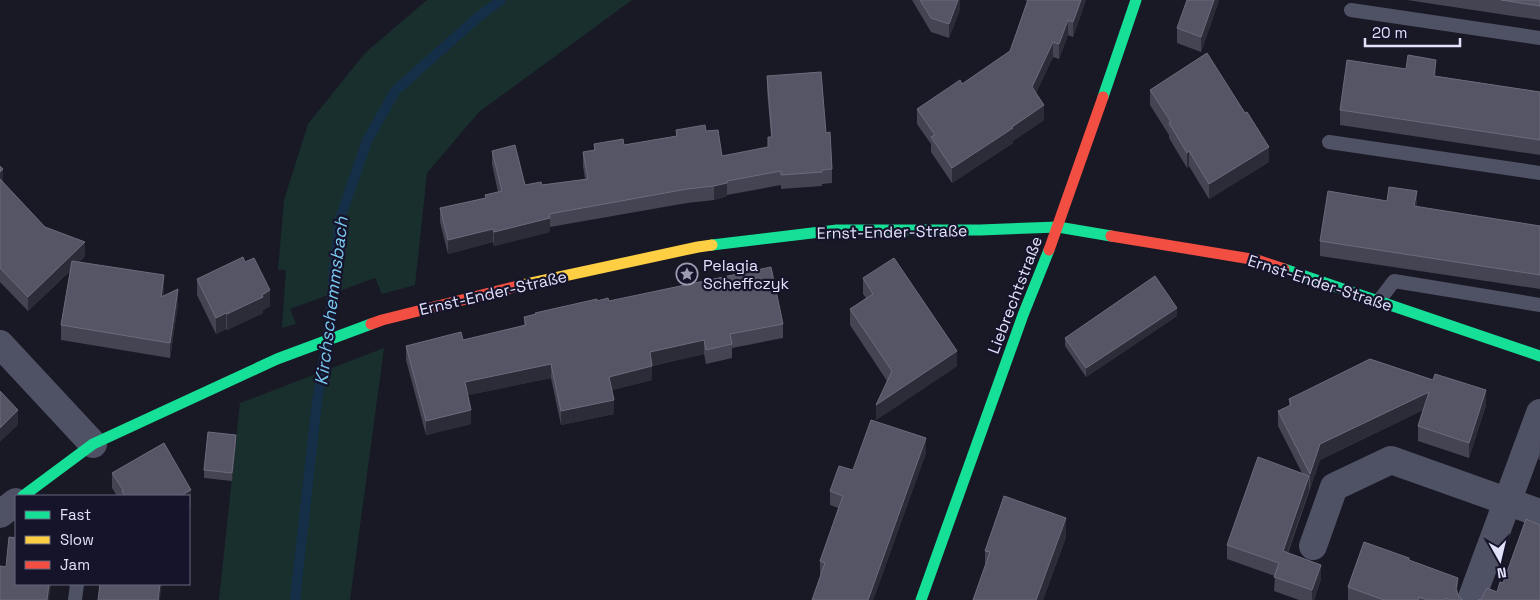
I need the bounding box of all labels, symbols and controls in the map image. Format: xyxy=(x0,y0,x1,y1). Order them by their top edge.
scale bar xyxy=(1365,15,1460,47)
text: 20 m xyxy=(1372,23,1407,42)
water label: Kirchschemmsbach xyxy=(309,215,353,387)
street label: Ernst-Ender-Straße xyxy=(816,220,968,244)
street label: Liebrechtstraße xyxy=(983,233,1047,357)
street label: Ernst-Ender-Straße xyxy=(1245,250,1395,316)
place label: Pelagia Scheffczyk xyxy=(703,255,790,294)
place icon: Pelagia Scheffczyk xyxy=(675,262,699,286)
street label: Ernst-Ender-Straße xyxy=(417,266,569,320)
legend xyxy=(15,495,190,585)
text: Fast xyxy=(60,505,91,524)
text: Slow xyxy=(60,530,94,549)
north arrow xyxy=(1475,535,1525,585)
text: Jam xyxy=(60,555,90,574)
text: N xyxy=(1496,563,1508,582)

